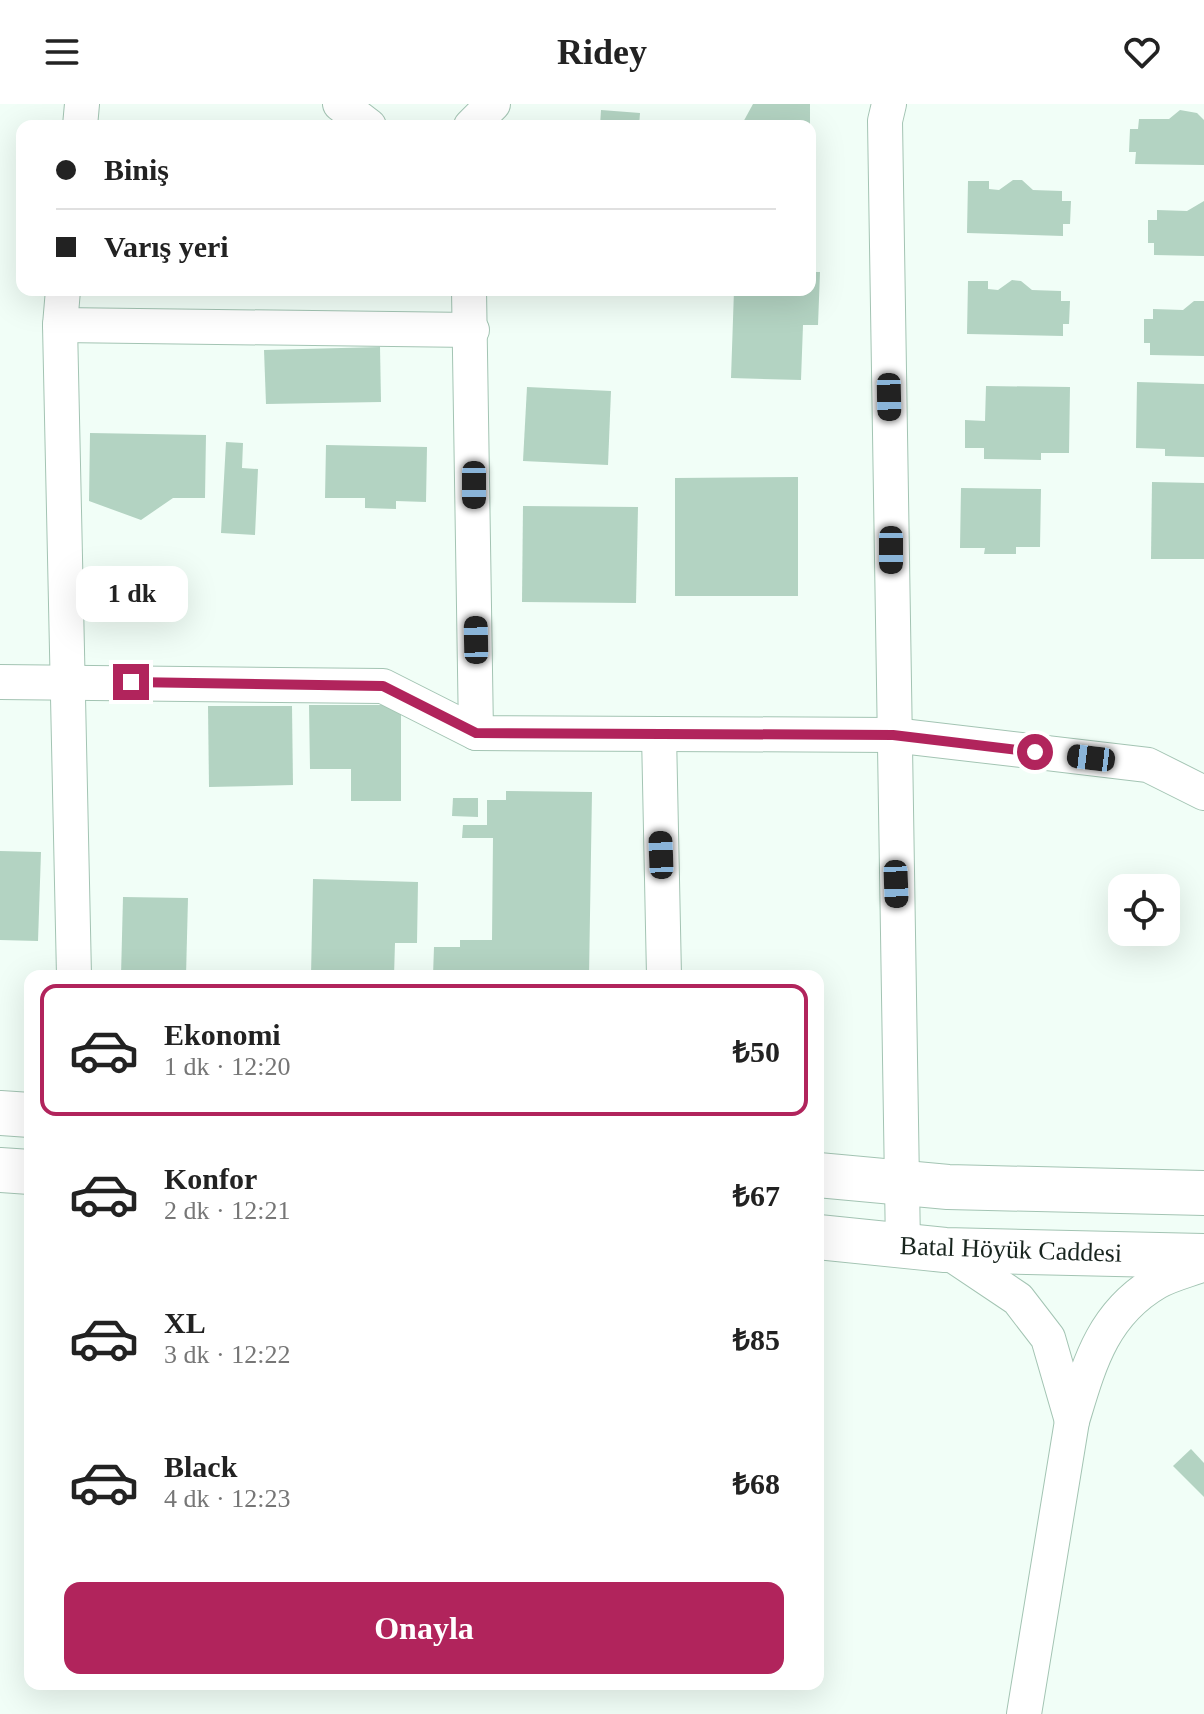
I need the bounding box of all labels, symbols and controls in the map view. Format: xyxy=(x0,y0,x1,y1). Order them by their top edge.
icon: menu xyxy=(40,30,84,74)
icon: heart xyxy=(1120,30,1164,74)
text: Ridey xyxy=(557,32,647,72)
text: Biniş xyxy=(104,153,169,186)
text: Varış yeri xyxy=(104,230,229,263)
car xyxy=(877,373,901,421)
car xyxy=(462,461,486,509)
car xyxy=(879,526,903,574)
callout: 1 dk xyxy=(75,566,187,622)
text: 1 dk xyxy=(108,579,156,608)
car xyxy=(464,616,488,664)
route end xyxy=(113,664,149,700)
route start xyxy=(1017,734,1053,770)
car xyxy=(1066,743,1116,773)
car xyxy=(648,831,674,879)
car xyxy=(883,860,909,908)
map controls xyxy=(1108,874,1180,946)
button: locate xyxy=(1108,874,1180,946)
icon: car xyxy=(68,1014,140,1086)
text: Ekonomi xyxy=(164,1018,281,1051)
text: ₺50 xyxy=(733,1035,780,1068)
text: 1 dk · 12:20 xyxy=(164,1052,290,1081)
icon: car xyxy=(68,1158,140,1230)
text: Konfor xyxy=(164,1162,257,1195)
text: ₺67 xyxy=(733,1179,780,1212)
text: 2 dk · 12:21 xyxy=(164,1196,290,1225)
street label: Batal Höyük Caddesi xyxy=(899,1231,1123,1268)
icon: car xyxy=(68,1302,140,1374)
text: XL xyxy=(164,1306,206,1339)
text: ₺85 xyxy=(733,1323,780,1356)
text: 3 dk · 12:22 xyxy=(164,1340,290,1369)
icon: car xyxy=(68,1446,140,1518)
text: Black xyxy=(164,1450,237,1483)
text: ₺68 xyxy=(733,1467,780,1500)
text: 4 dk · 12:23 xyxy=(164,1484,290,1513)
button: Onayla xyxy=(64,1582,784,1674)

